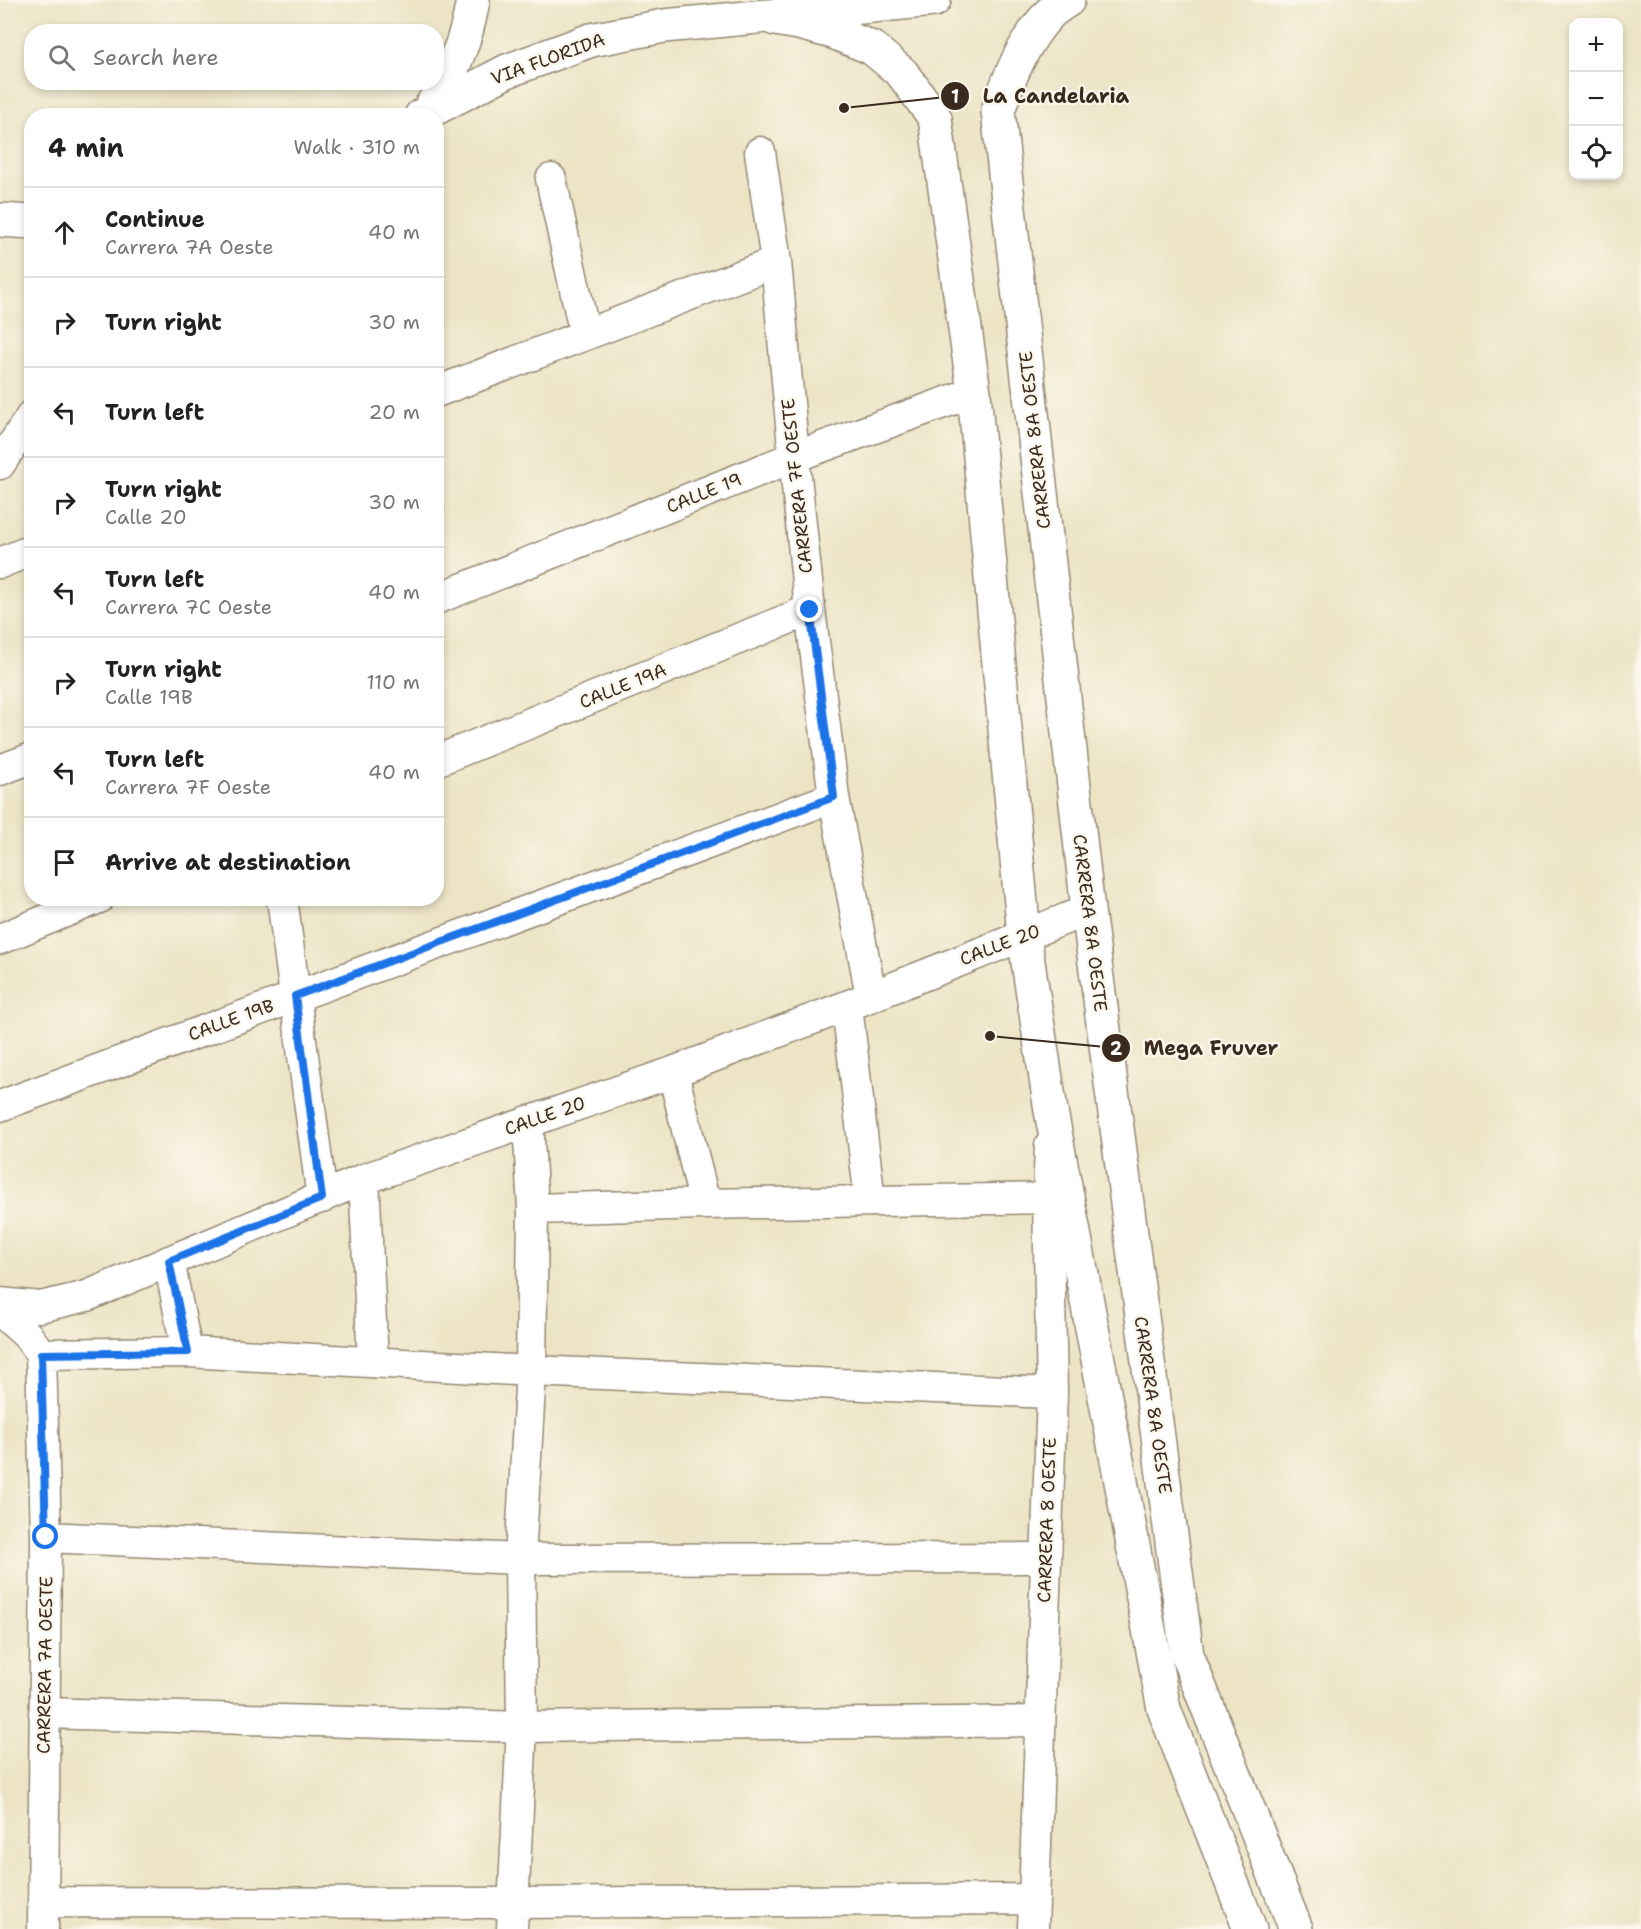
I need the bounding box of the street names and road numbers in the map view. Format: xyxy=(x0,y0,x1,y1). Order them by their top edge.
street label: VIA FLORIDA xyxy=(488,27,608,91)
street label: CARRERA 8A OESTE xyxy=(1014,350,1056,530)
street label: CARRERA 7F OESTE xyxy=(776,397,818,575)
street label: CALLE 19 xyxy=(663,467,745,519)
street label: CALLE 19A xyxy=(576,658,670,714)
street label: CARRERA 8A OESTE xyxy=(1067,833,1113,1013)
street label: CALLE 20 xyxy=(956,919,1044,971)
street label: CALLE 19B xyxy=(185,993,277,1047)
street label: CALLE 20 xyxy=(501,1091,589,1141)
street label: CARRERA 8A OESTE xyxy=(1129,1315,1177,1495)
street label: CARRERA 8 OESTE xyxy=(1032,1437,1062,1603)
street label: CARRERA 7A OESTE xyxy=(31,1576,59,1754)

